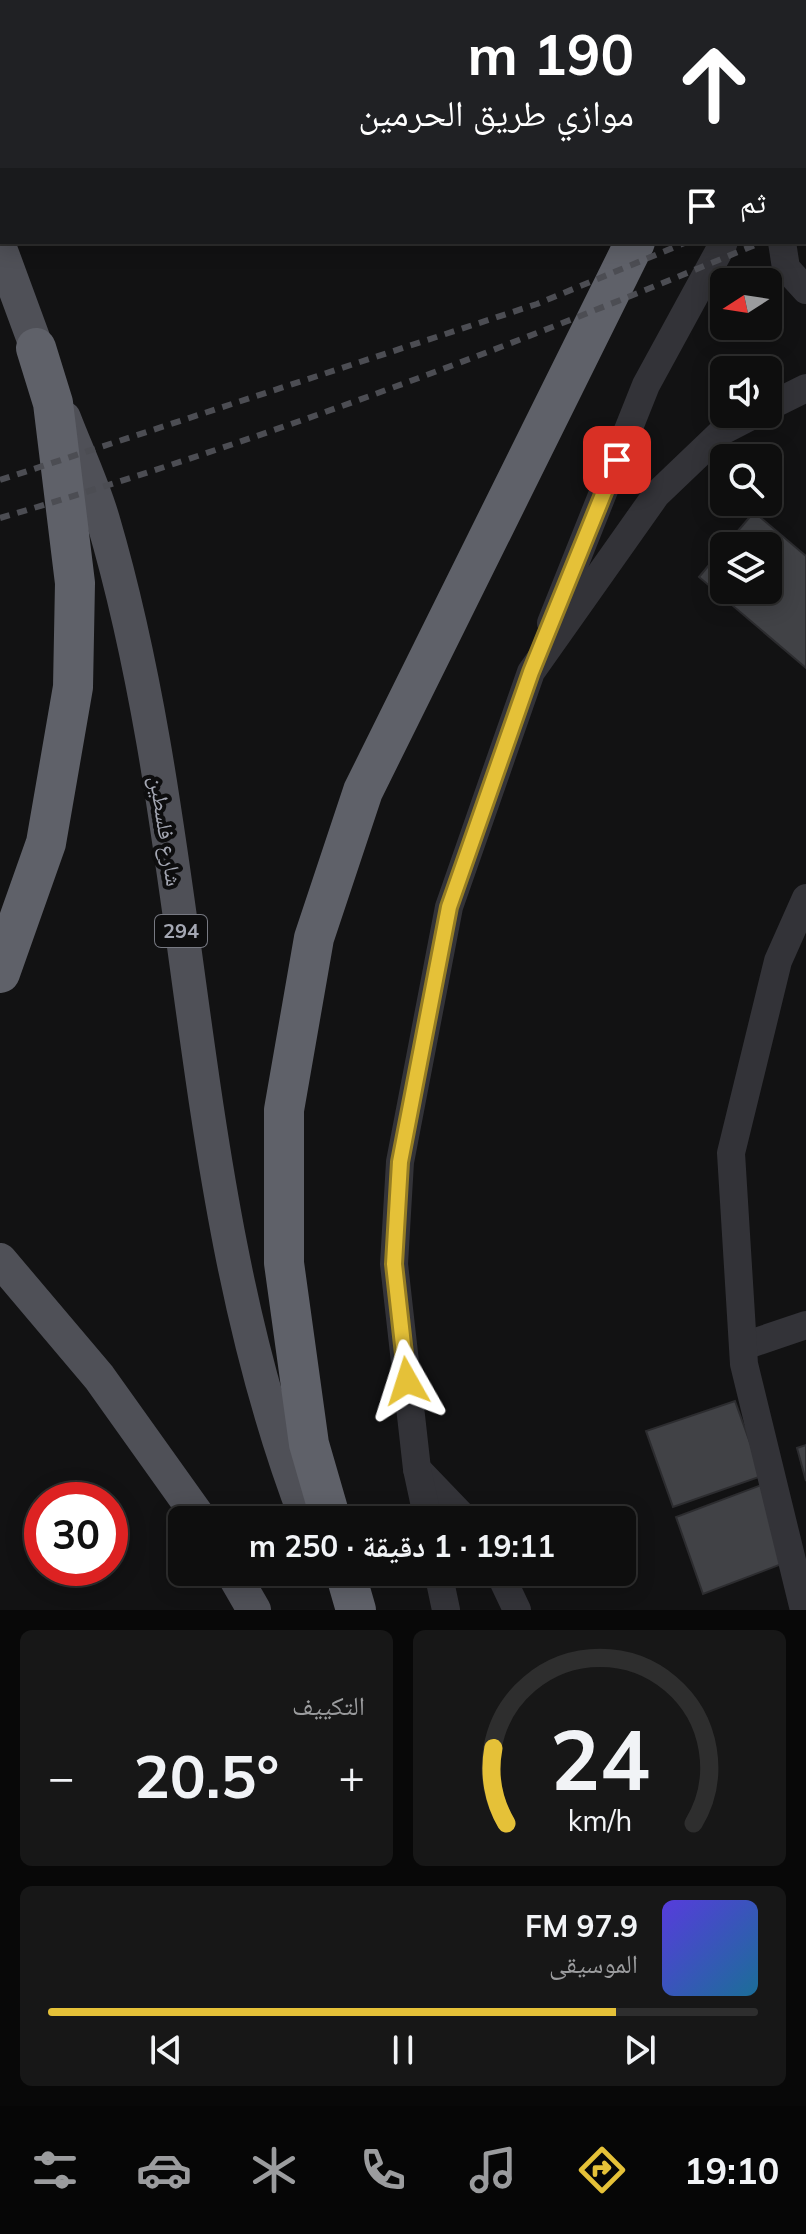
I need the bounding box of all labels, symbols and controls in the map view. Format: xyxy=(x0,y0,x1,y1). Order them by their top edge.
text: 190 m xyxy=(467,19,634,89)
icon: ahead xyxy=(662,32,766,136)
text: موازي طريق الحرمين xyxy=(358,90,634,135)
text: ثم xyxy=(740,183,766,221)
icon: arrive xyxy=(680,184,724,228)
north arrow xyxy=(710,268,782,340)
map controls xyxy=(710,268,782,604)
button: sound xyxy=(710,356,782,428)
pin xyxy=(583,426,651,494)
icon: arrive xyxy=(595,438,639,482)
button: search xyxy=(710,444,782,516)
button: layers xyxy=(710,532,782,604)
street label: شارع فلسطين xyxy=(143,774,189,888)
road number: 294 xyxy=(155,915,207,947)
position arrow xyxy=(365,1339,449,1423)
speed limit sign: 30 xyxy=(24,1482,128,1586)
text: 19:11 · 1 دقيقة · 250 m xyxy=(249,1527,555,1565)
text: التكييف xyxy=(292,1689,365,1722)
text: 24 xyxy=(550,1706,649,1811)
text: 20.5° xyxy=(134,1738,279,1813)
text: − xyxy=(48,1749,74,1804)
text: + xyxy=(339,1749,365,1804)
text: km/h xyxy=(567,1802,632,1838)
text: 97.9 FM xyxy=(525,1907,638,1945)
text: الموسيقى xyxy=(549,1947,638,1980)
icon: previous xyxy=(144,2028,188,2072)
icon: pause xyxy=(381,2028,425,2072)
icon: next xyxy=(618,2028,662,2072)
icon: filters xyxy=(27,2142,83,2198)
icon: car xyxy=(136,2142,192,2198)
icon: climate xyxy=(246,2142,302,2198)
icon: phone xyxy=(355,2142,411,2198)
icon: music xyxy=(465,2142,521,2198)
icon: directions xyxy=(574,2142,630,2198)
text: 19:10 xyxy=(684,2148,779,2193)

